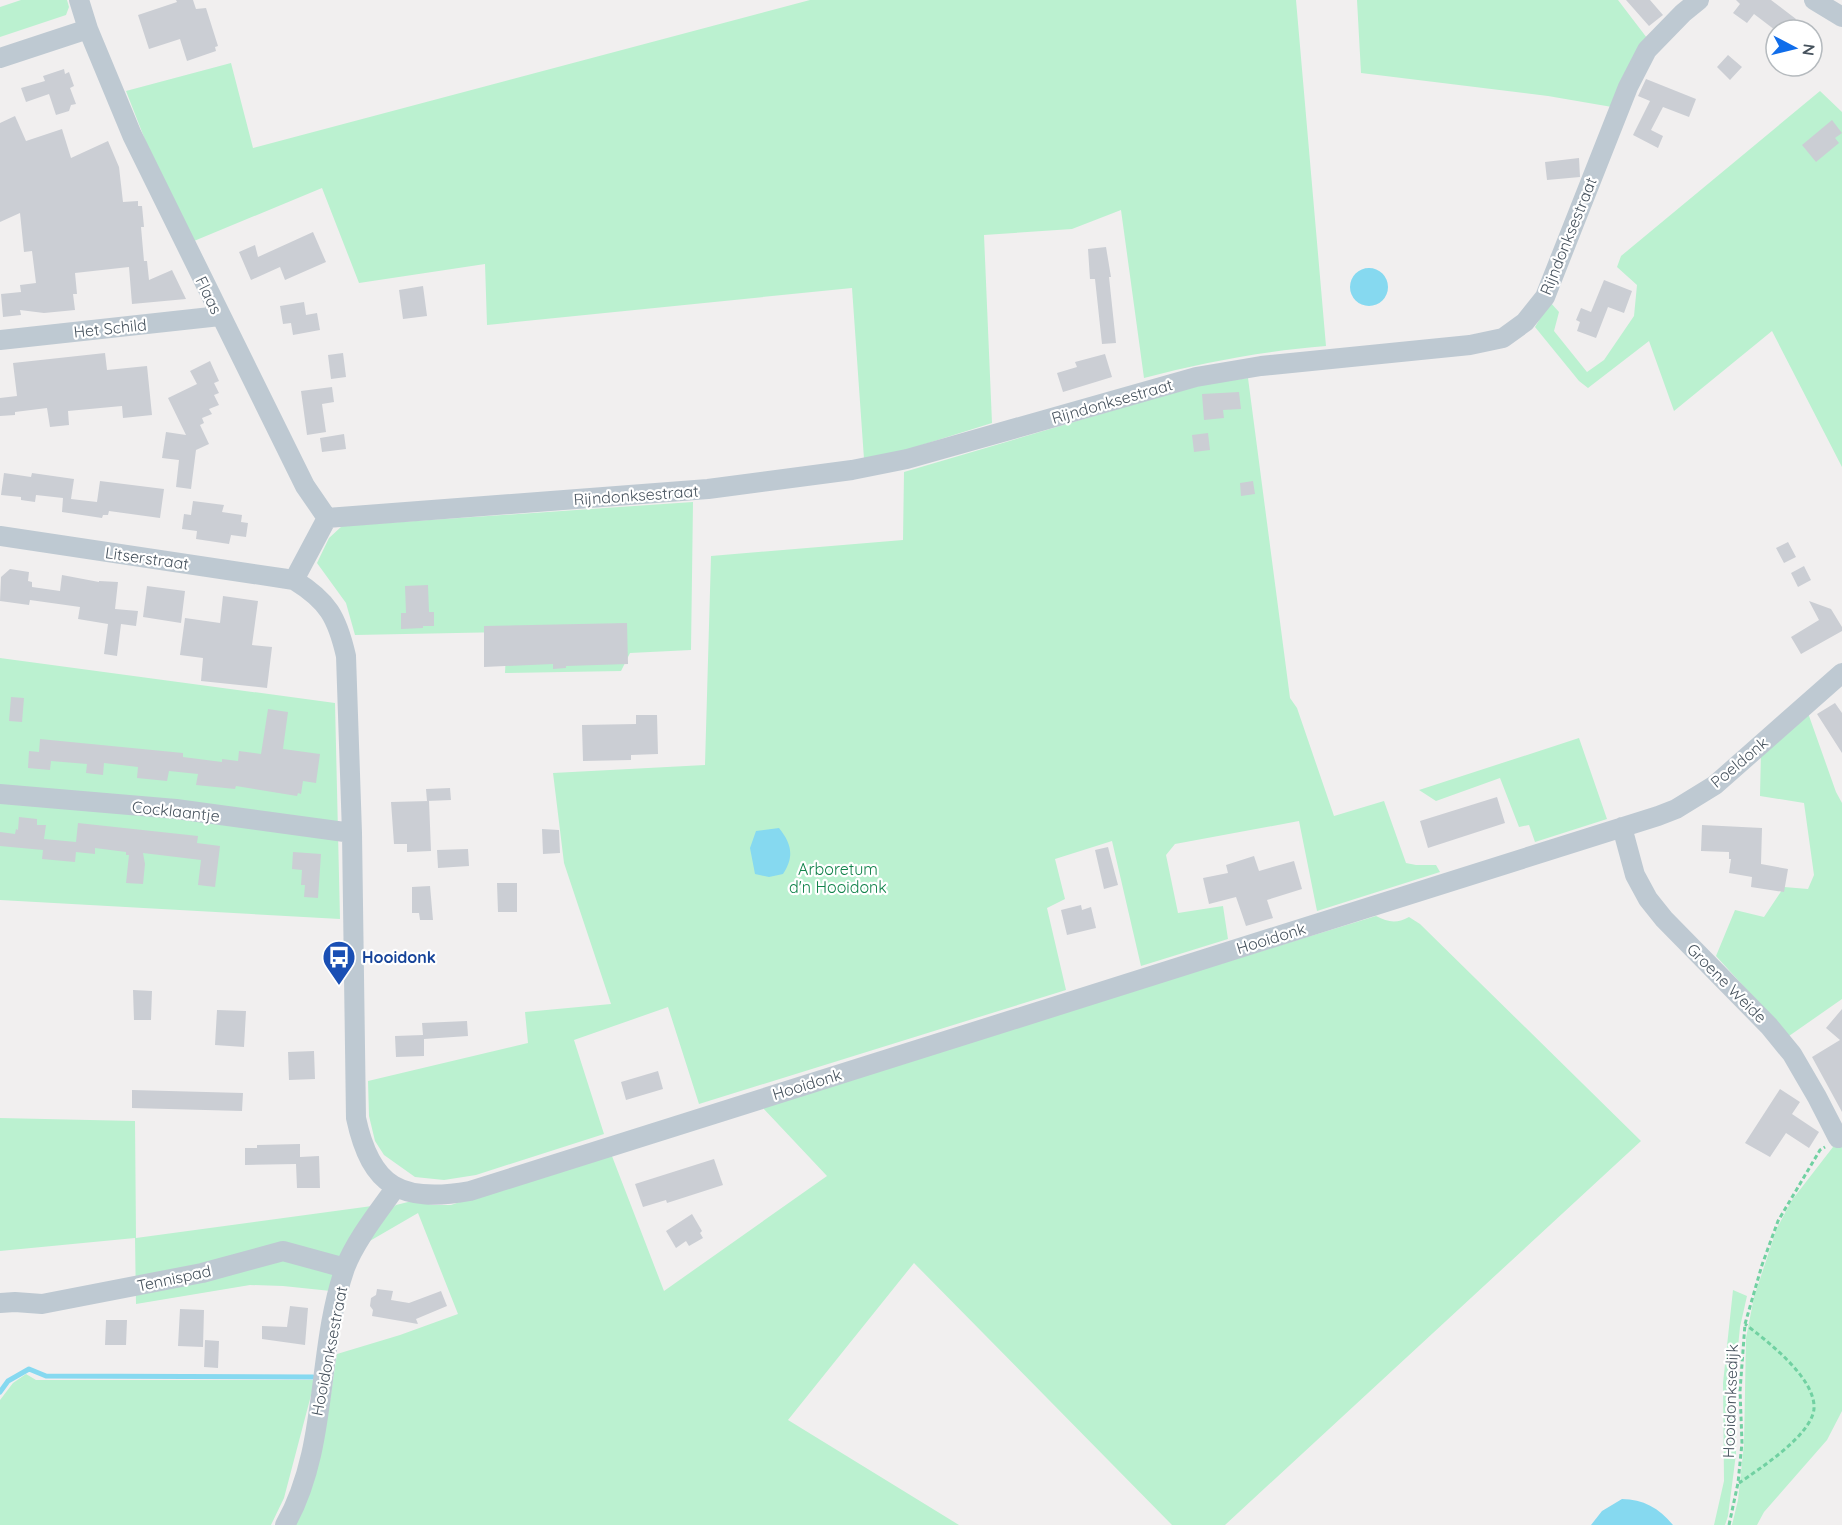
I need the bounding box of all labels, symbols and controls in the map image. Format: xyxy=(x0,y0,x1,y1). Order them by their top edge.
north arrow xyxy=(1764,18,1824,78)
text: N xyxy=(1798,43,1820,57)
street label: Rijndonksestraat xyxy=(1535,174,1601,298)
street label: Flaas xyxy=(191,273,227,317)
street label: Het Schild xyxy=(72,314,148,342)
street label: Rijndonksestraat xyxy=(1049,374,1175,428)
street label: Rijndonksestraat xyxy=(573,481,699,509)
street label: Litserstraat xyxy=(104,542,190,574)
street label: Poeldonk xyxy=(1706,732,1772,792)
street label: Cocklaantje xyxy=(131,796,221,826)
park label: Arboretum d'n Hooidonk xyxy=(789,859,887,897)
street label: Hooidonk xyxy=(1234,918,1308,958)
bus stop icon: Hooidonk xyxy=(321,939,357,986)
street label: Groene Weide xyxy=(1683,939,1771,1027)
place label: Hooidonk xyxy=(362,947,436,967)
street label: Hooidonk xyxy=(770,1064,844,1104)
street label: Tennispad xyxy=(135,1260,213,1296)
street label: Hooidonksestraat xyxy=(307,1284,351,1418)
street label: Hooidonksedijk xyxy=(1718,1344,1742,1458)

